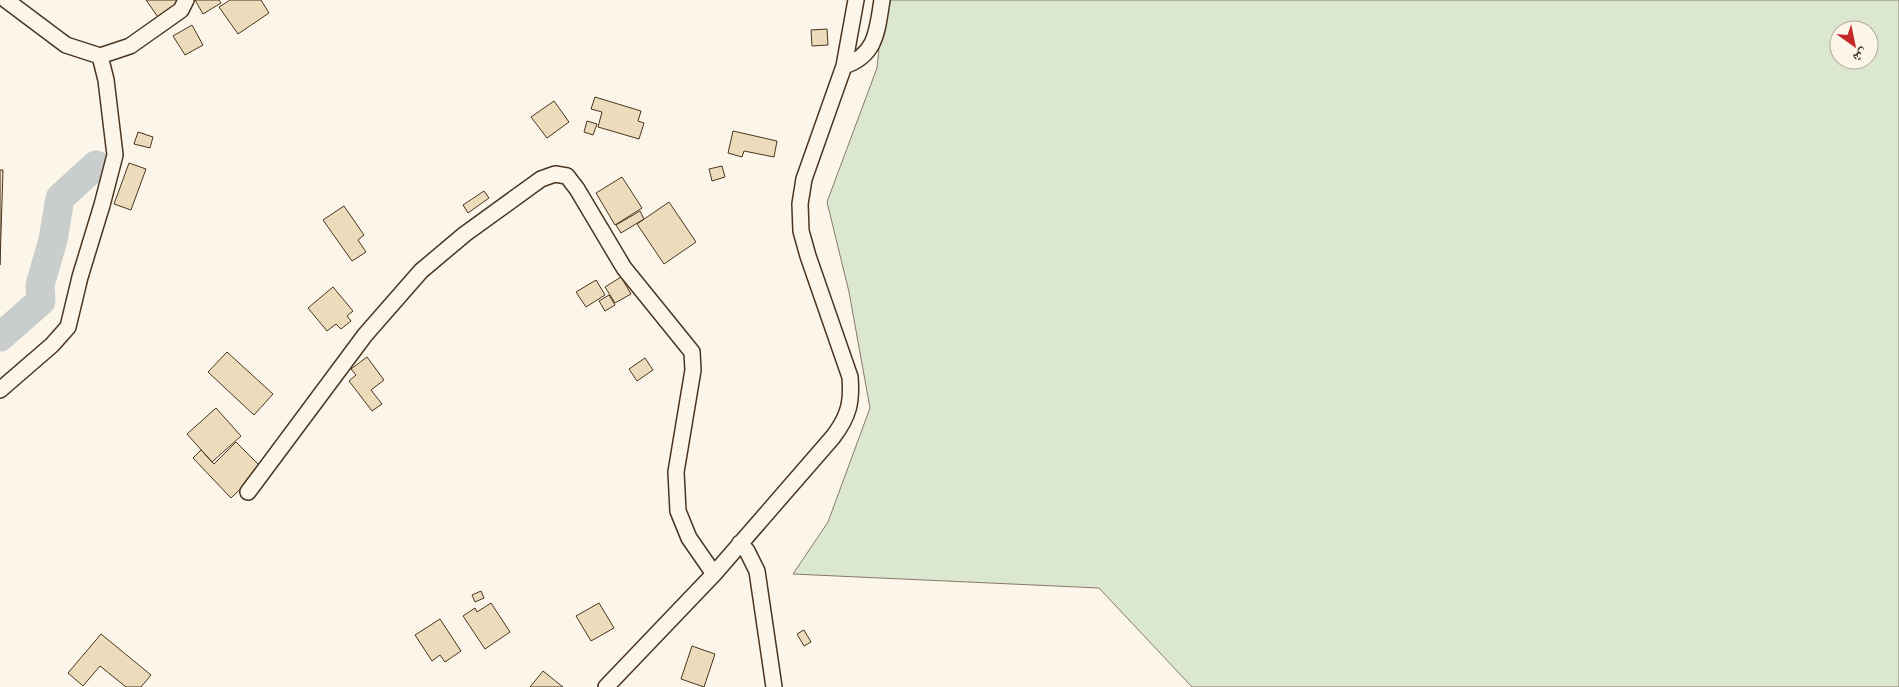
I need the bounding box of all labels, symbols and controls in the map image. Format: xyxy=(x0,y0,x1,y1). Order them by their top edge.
north arrow xyxy=(1829,20,1879,70)
text: ش xyxy=(1849,43,1873,68)

